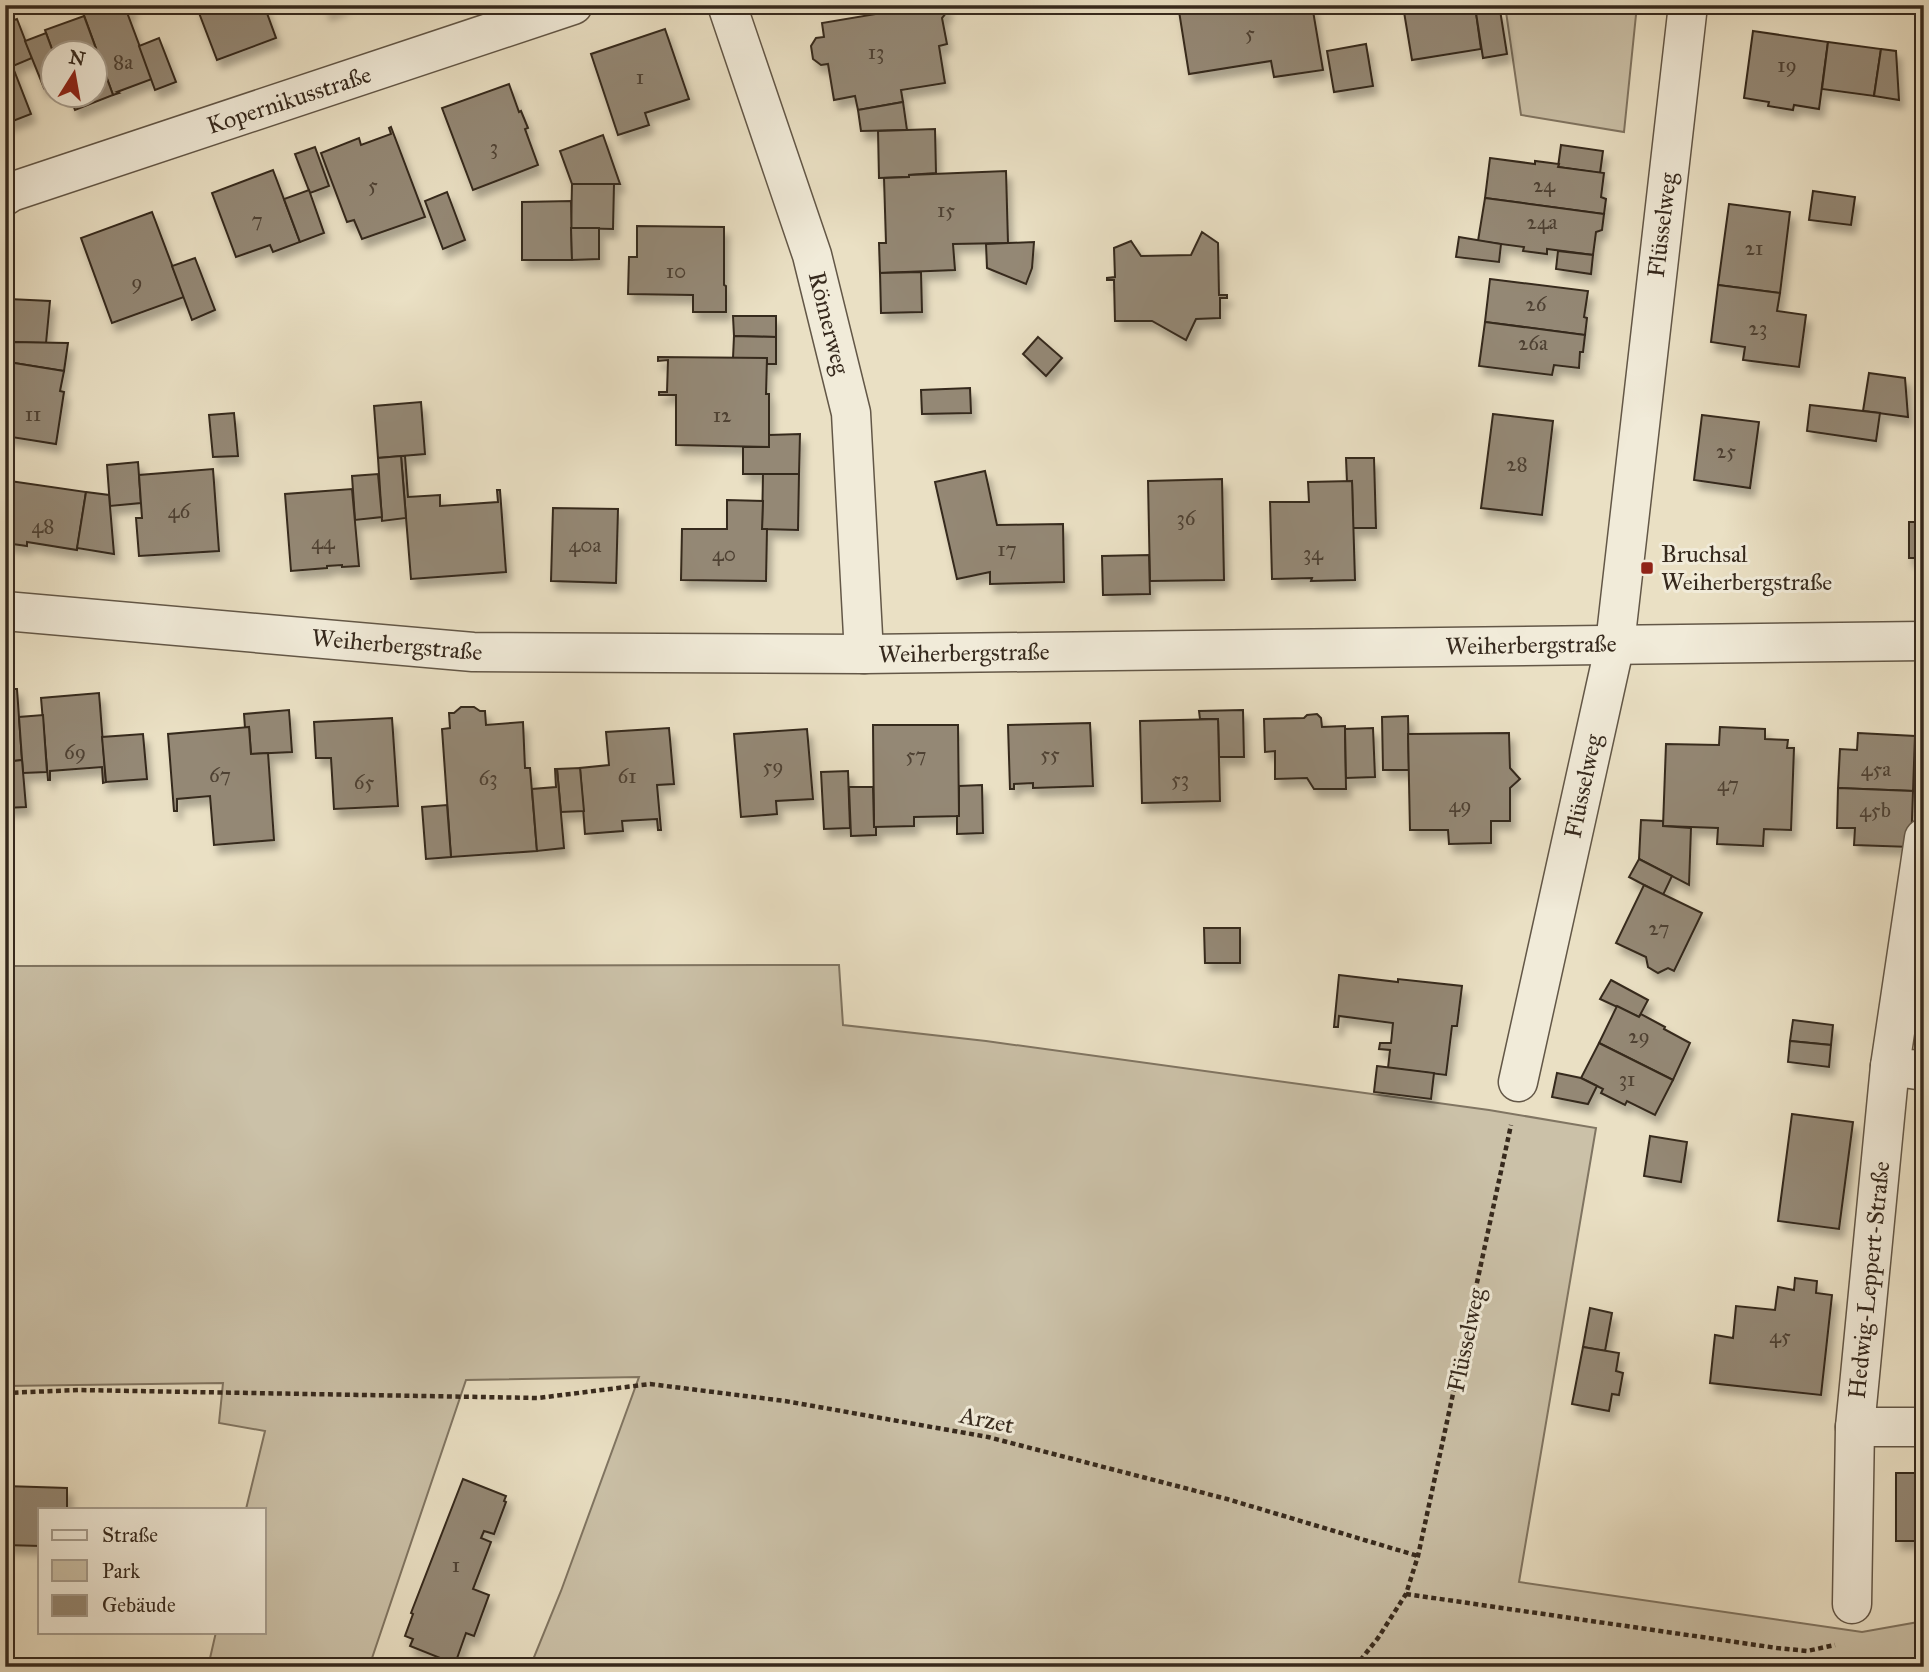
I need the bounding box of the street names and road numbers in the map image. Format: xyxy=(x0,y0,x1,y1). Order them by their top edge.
street label: Kopernikusstraße xyxy=(203,59,375,141)
street label: Flüsselweg xyxy=(1641,170,1683,279)
street label: Römerweg xyxy=(802,269,856,378)
street label: Weiherbergstraße xyxy=(310,623,484,667)
street label: Weiherbergstraße xyxy=(1445,629,1617,661)
street label: Weiherbergstraße xyxy=(878,637,1050,669)
street label: Flüsselweg xyxy=(1557,731,1609,841)
street label: Hedwig-Leppert-Straße xyxy=(1842,1160,1896,1400)
street label: Flüsselweg xyxy=(1440,1285,1492,1395)
street label: Arzet xyxy=(956,1399,1017,1440)

